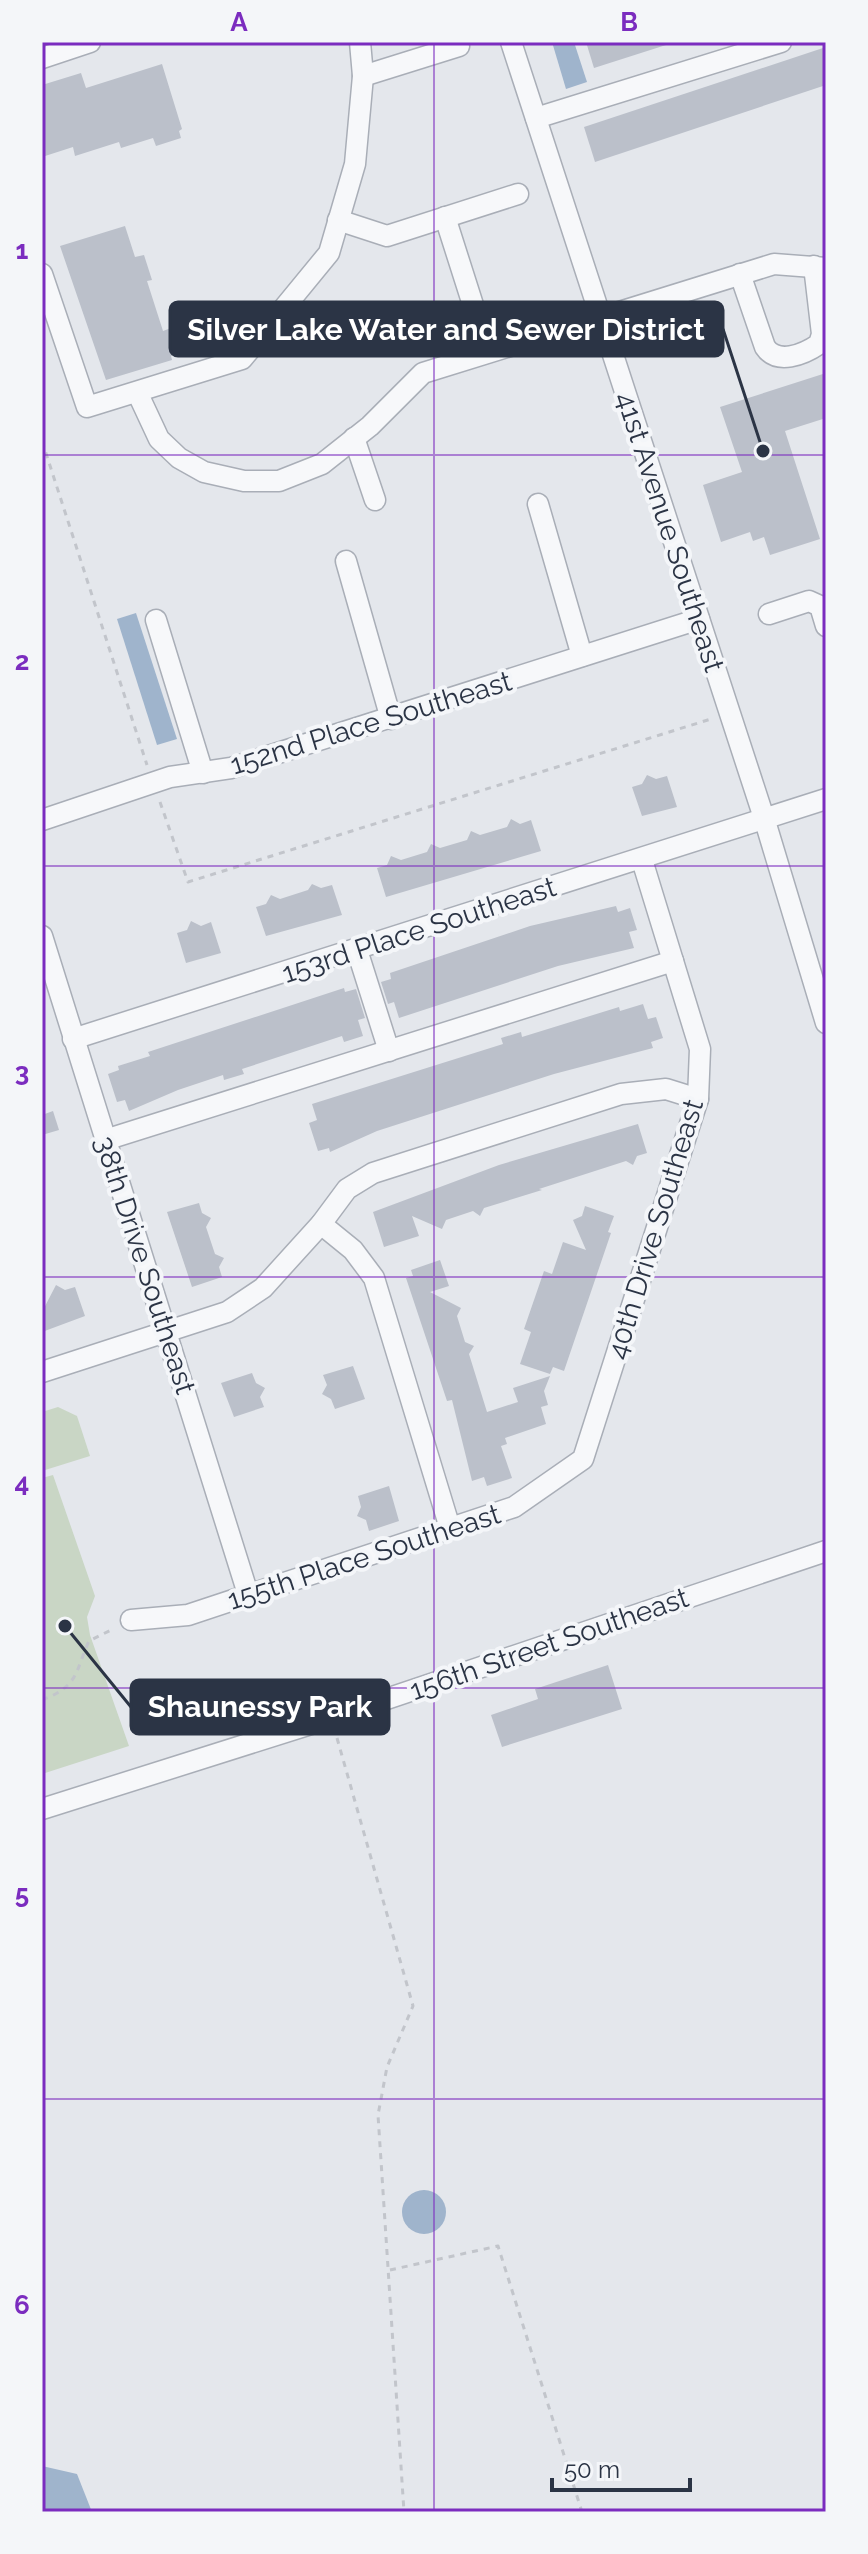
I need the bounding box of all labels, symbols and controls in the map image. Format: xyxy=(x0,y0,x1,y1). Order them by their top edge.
text: A xyxy=(230,7,248,37)
text: B xyxy=(620,7,638,37)
text: 1 xyxy=(16,235,29,265)
callout: Silver Lake Water and Sewer District xyxy=(170,302,723,356)
text: Silver Lake Water and Sewer District xyxy=(187,312,705,347)
street label: 41st Avenue Southeast xyxy=(609,388,731,677)
text: 2 xyxy=(15,646,29,676)
street label: 152nd Place Southeast xyxy=(226,664,516,782)
street label: 153rd Place Southeast xyxy=(278,870,561,990)
text: 3 xyxy=(15,1057,29,1087)
street label: 40th Drive Southeast xyxy=(600,1095,710,1363)
street label: 38th Drive Southeast xyxy=(88,1132,202,1399)
text: 4 xyxy=(15,1468,29,1498)
street label: 155th Place Southeast xyxy=(223,1497,505,1617)
street label: 156th Street Southeast xyxy=(405,1581,693,1707)
callout: Shaunessy Park xyxy=(131,1680,389,1734)
text: Shaunessy Park xyxy=(148,1689,373,1724)
text: 5 xyxy=(15,1879,29,1909)
text: 6 xyxy=(14,2290,30,2320)
scale bar xyxy=(552,2442,690,2492)
text: 50 m xyxy=(564,2455,620,2484)

